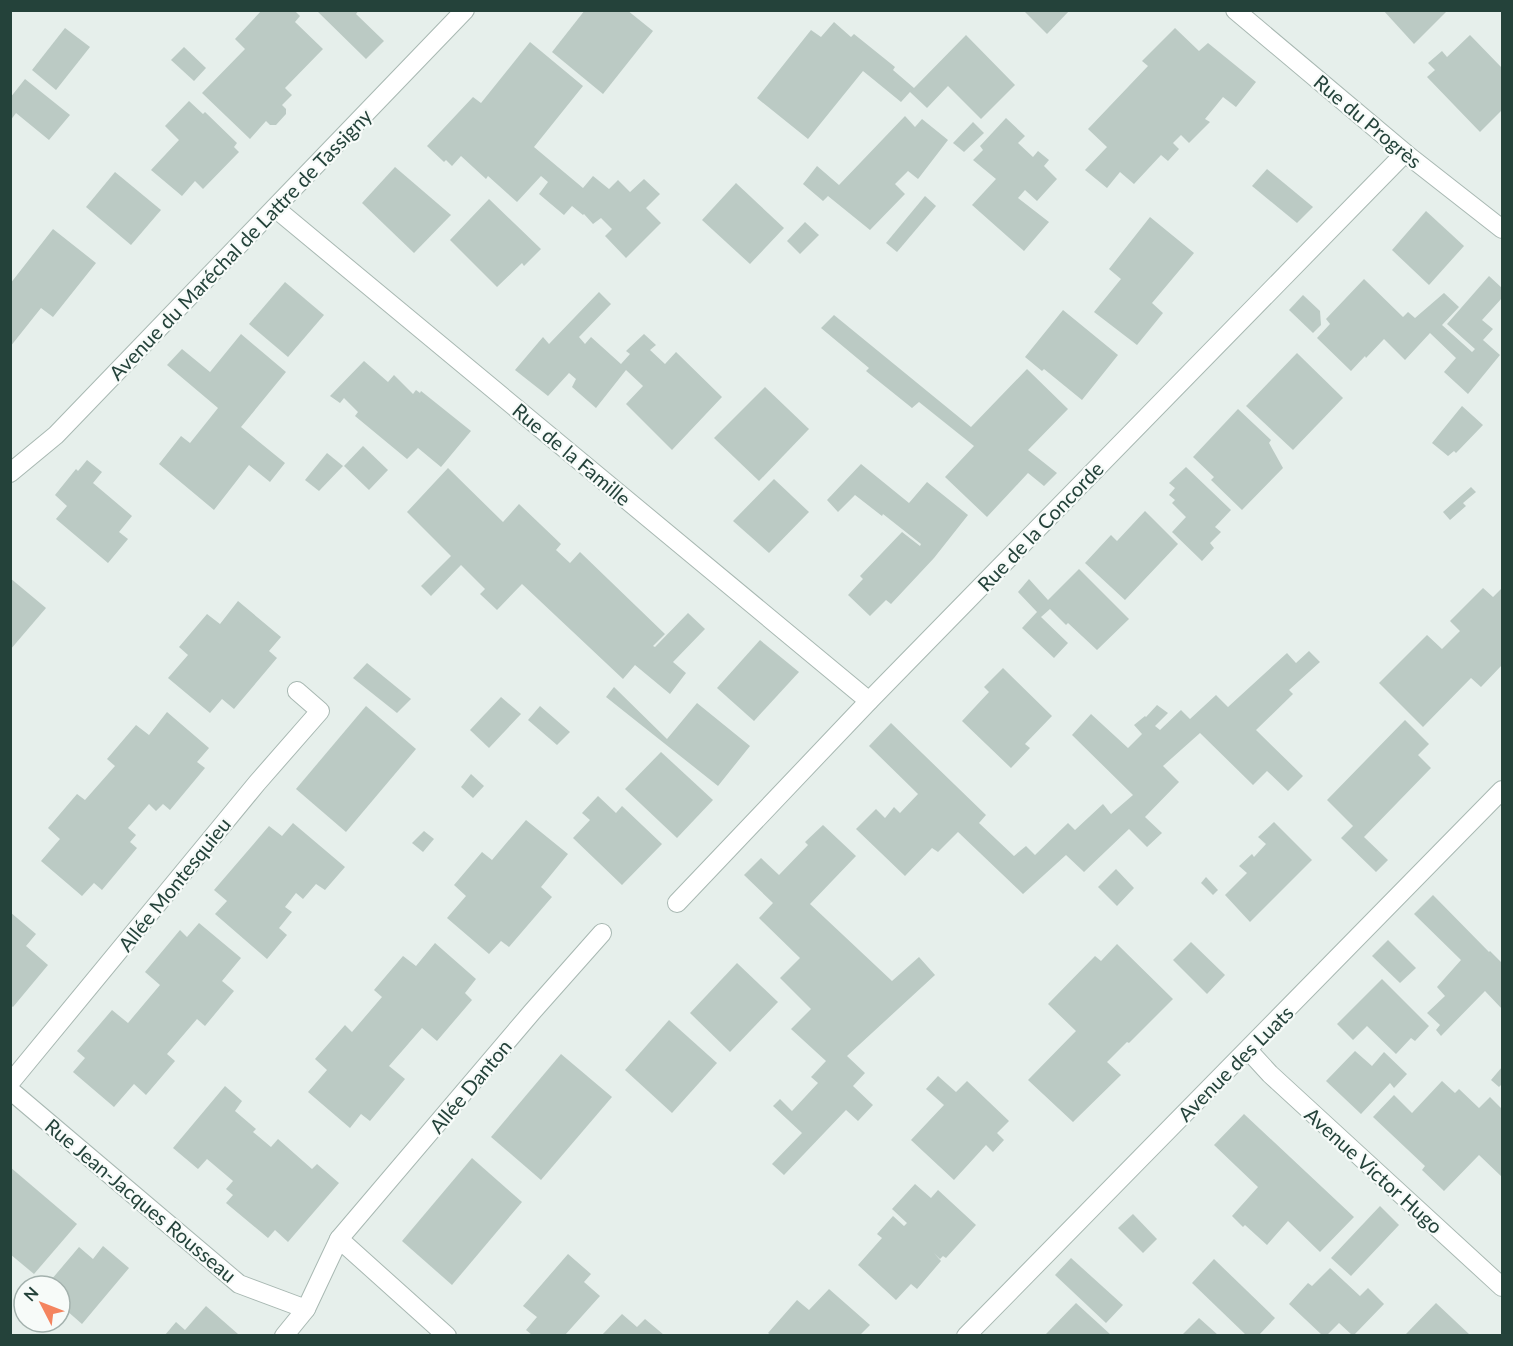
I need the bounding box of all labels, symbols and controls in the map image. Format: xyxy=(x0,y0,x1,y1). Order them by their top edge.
street label: Rue du Progrès xyxy=(1309,69,1427,173)
street label: Avenue du Maréchal de Lattre de Tassigny xyxy=(104,103,377,385)
street label: Rue de la Famille xyxy=(508,398,636,510)
street label: Rue de la Concorde xyxy=(972,456,1108,596)
street label: Allée Montesquieu xyxy=(113,812,235,956)
street label: Avenue des Luats xyxy=(1172,1000,1298,1126)
street label: Allée Danton xyxy=(424,1034,516,1138)
street label: Avenue Victor Hugo xyxy=(1300,1102,1448,1238)
street label: Rue Jean-Jacques Rousseau xyxy=(41,1113,241,1287)
north arrow xyxy=(12,1274,72,1334)
text: N xyxy=(19,1283,42,1305)

